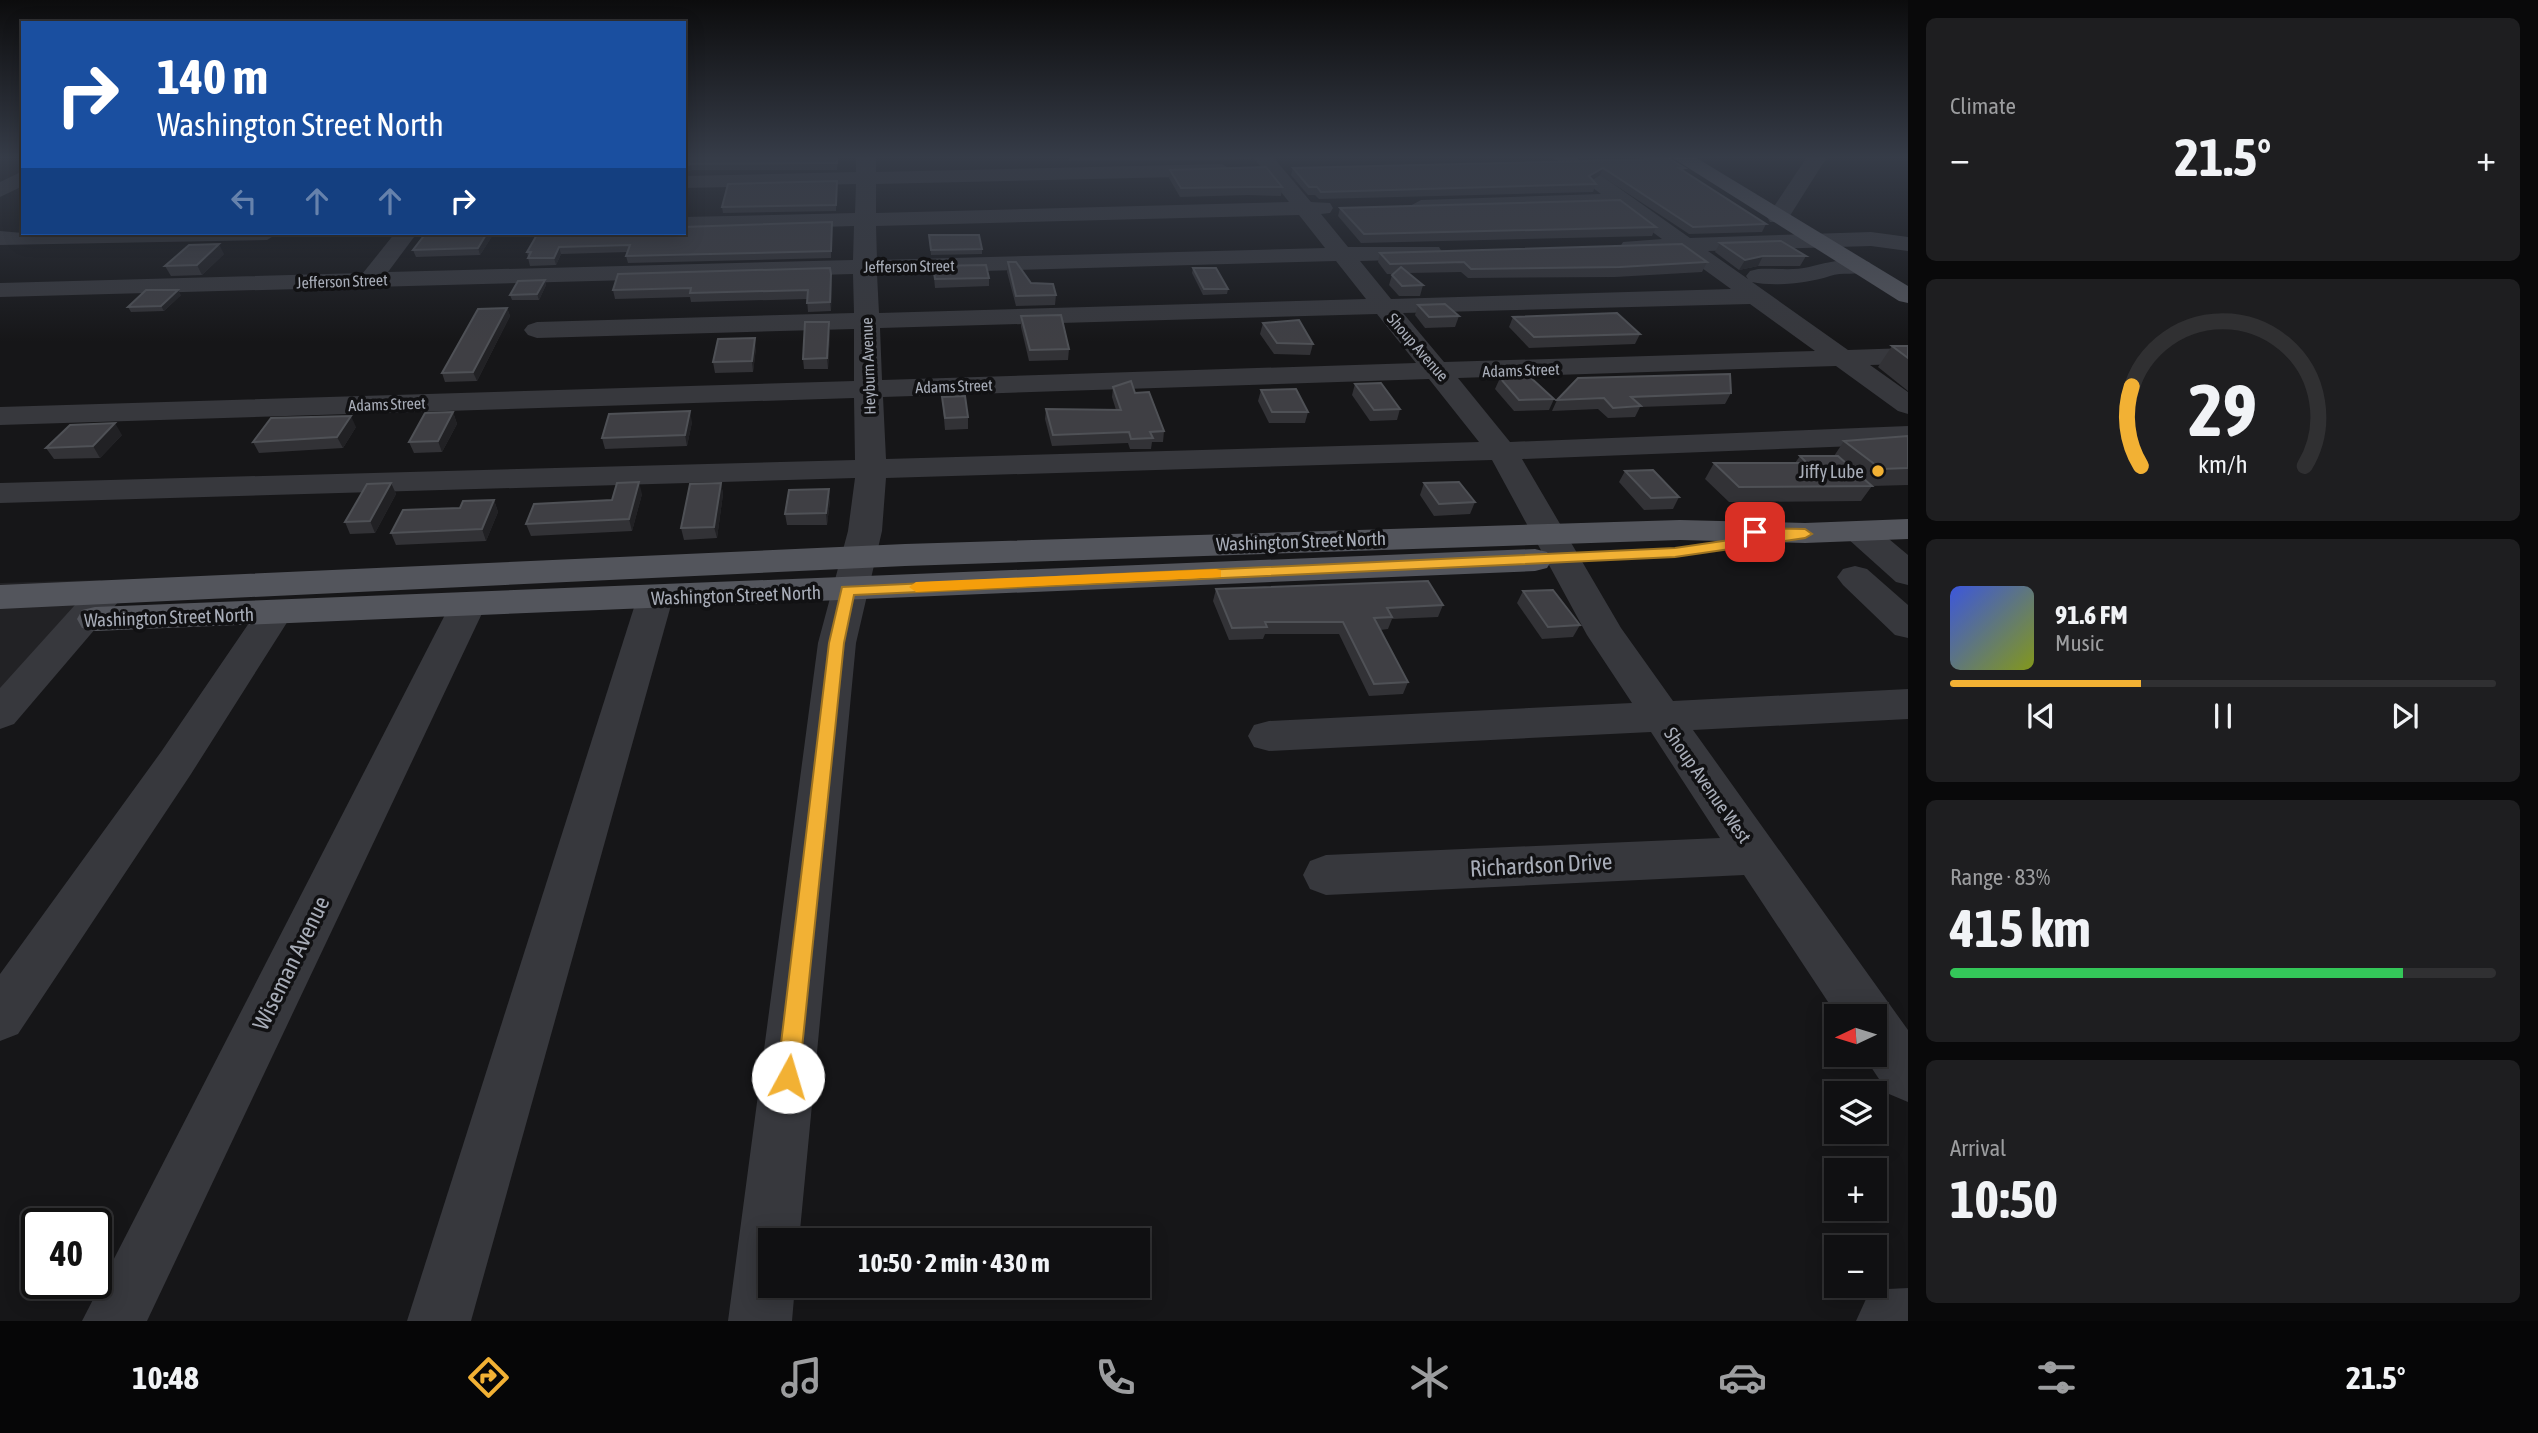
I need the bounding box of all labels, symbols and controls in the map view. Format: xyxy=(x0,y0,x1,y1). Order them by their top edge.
text: 140 m xyxy=(157,48,268,104)
icon: right xyxy=(42,49,133,140)
text: Climate xyxy=(1950,93,2016,119)
text: Washington Street North xyxy=(157,106,444,143)
text: 21.5° xyxy=(2175,127,2271,187)
text: − xyxy=(1950,136,1970,179)
text: + xyxy=(2476,136,2496,179)
icon: left xyxy=(225,182,263,220)
icon: ahead xyxy=(298,182,336,220)
icon: ahead xyxy=(371,182,409,220)
icon: right xyxy=(444,182,482,220)
street label: Jefferson Street xyxy=(863,256,955,276)
street label: Jefferson Street xyxy=(296,270,388,292)
street label: Shoup Avenue xyxy=(1383,309,1452,385)
street label: Heyburn Avenue xyxy=(857,317,880,415)
street label: Adams Street xyxy=(1482,360,1560,380)
text: 29 xyxy=(2189,368,2257,451)
street label: Adams Street xyxy=(915,376,993,396)
street label: Adams Street xyxy=(348,394,426,414)
text: km/h xyxy=(2198,450,2248,478)
place label: Jiffy Lube xyxy=(1799,460,1864,482)
marker: Jiffy Lube xyxy=(1870,463,1886,479)
pin xyxy=(1725,502,1785,562)
icon: arrive xyxy=(1736,513,1774,551)
street label: Washington Street North xyxy=(1216,527,1386,555)
street label: Washington Street North xyxy=(651,581,821,609)
text: 91.6 FM xyxy=(2055,600,2128,630)
street label: Washington Street North xyxy=(84,603,254,631)
text: Music xyxy=(2055,630,2103,656)
icon: previous xyxy=(2022,697,2060,735)
icon: pause xyxy=(2204,697,2242,735)
icon: next xyxy=(2386,697,2424,735)
street label: Shoup Avenue West xyxy=(1660,723,1756,847)
street label: Richardson Drive xyxy=(1469,848,1613,882)
text: Range · 83% xyxy=(1950,864,2050,890)
street label: Wiseman Avenue xyxy=(247,892,335,1034)
text: 415 km xyxy=(1950,898,2091,958)
north arrow xyxy=(1824,1004,1886,1068)
map controls xyxy=(1824,1004,1887,1298)
position arrow xyxy=(751,1040,825,1114)
button: layers xyxy=(1824,1081,1887,1144)
text: Arrival xyxy=(1950,1135,2006,1161)
button: + xyxy=(1824,1158,1887,1221)
text: 10:50 xyxy=(1950,1169,2058,1229)
speed limit sign: 40 xyxy=(21,1208,112,1299)
button: − xyxy=(1824,1235,1887,1298)
text: 10:50 · 2 min · 430 m xyxy=(858,1248,1050,1278)
icon: directions xyxy=(464,1353,513,1402)
icon: music xyxy=(777,1353,826,1402)
icon: phone xyxy=(1091,1353,1140,1402)
icon: climate xyxy=(1405,1353,1454,1402)
icon: car xyxy=(1718,1353,1767,1402)
icon: filters xyxy=(2032,1353,2081,1402)
text: 10:48 xyxy=(132,1359,199,1396)
text: 21.5° xyxy=(2346,1359,2406,1396)

